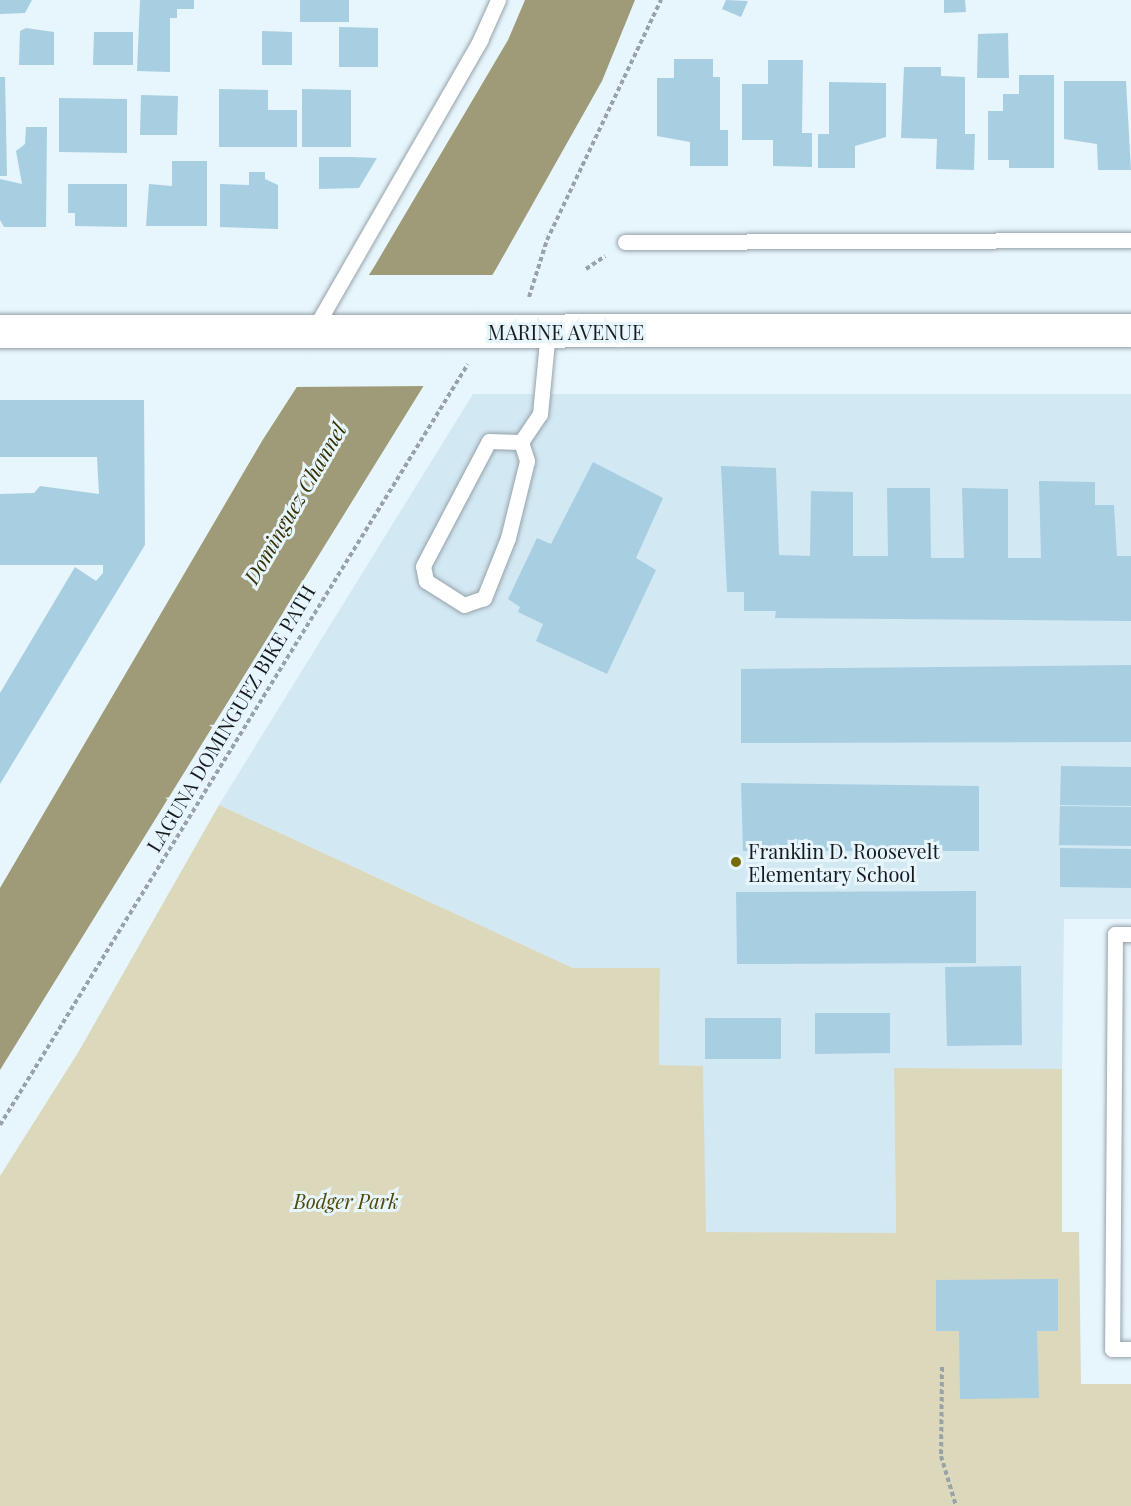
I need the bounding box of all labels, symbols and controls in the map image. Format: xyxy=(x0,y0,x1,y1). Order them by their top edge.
street label: MARINE AVENUE xyxy=(488,319,644,343)
water label: Dominguez Channel xyxy=(238,418,350,588)
street label: LAGUNA DOMINGUEZ BIKE PATH xyxy=(141,580,319,856)
place label: Franklin D. Roosevelt Elementary School xyxy=(748,838,939,885)
marker: Franklin D. Roosevelt Elementary School xyxy=(729,855,743,869)
park label: Bodger Park xyxy=(293,1188,399,1212)

